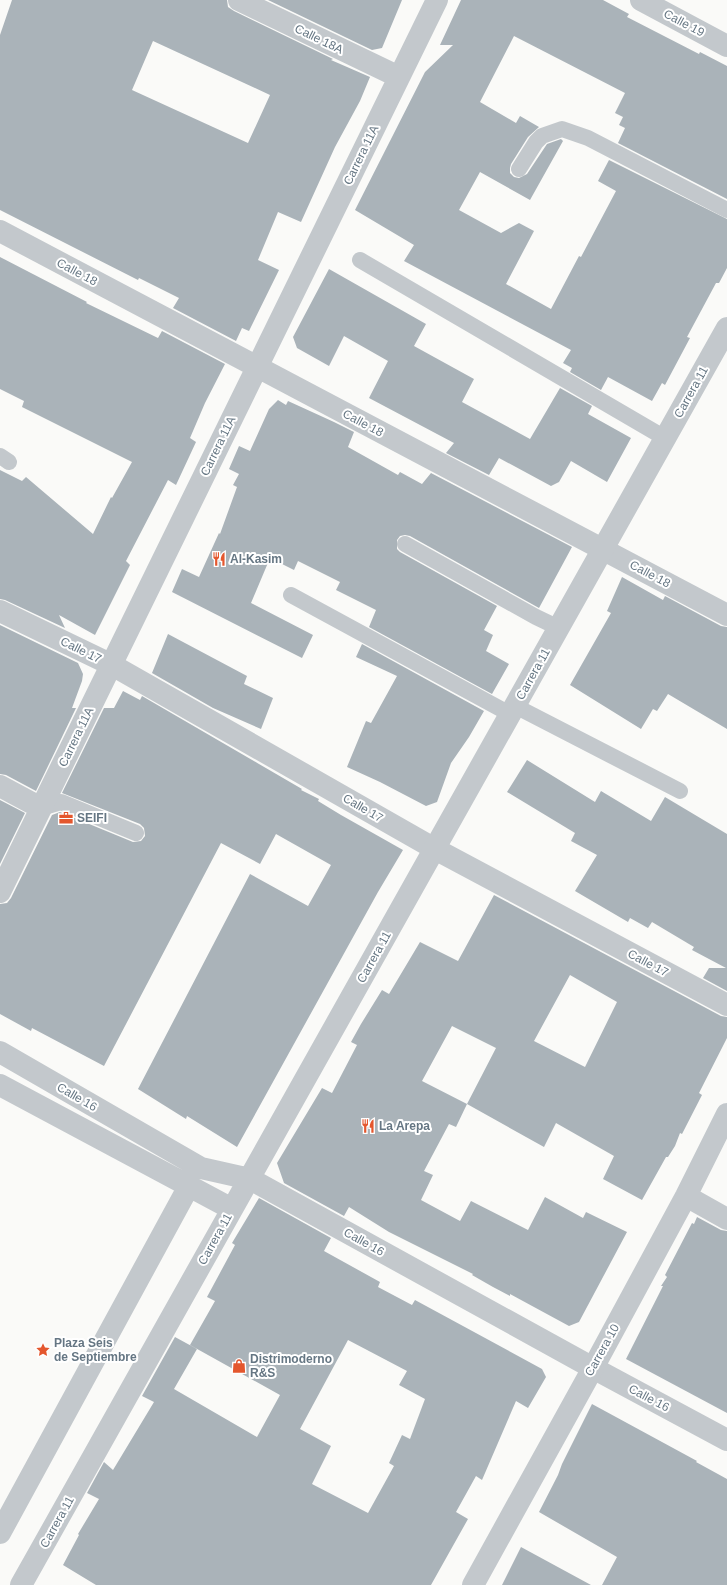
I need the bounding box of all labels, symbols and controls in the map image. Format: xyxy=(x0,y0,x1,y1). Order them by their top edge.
street label: Calle 19 xyxy=(661,6,707,40)
street label: Calle 18A xyxy=(293,21,345,57)
street label: Carrera 11A xyxy=(341,123,381,187)
street label: Calle 18 xyxy=(54,255,100,289)
street label: Carrera 11 xyxy=(671,364,711,420)
street label: Calle 18 xyxy=(340,406,386,440)
street label: Carrera 11A xyxy=(198,414,238,478)
restaurant icon: Al-Kasim xyxy=(211,551,227,567)
place label: Al-Kasim xyxy=(230,552,282,566)
street label: Calle 18 xyxy=(627,557,673,591)
street label: Calle 17 xyxy=(58,634,104,666)
street label: Carrera 11 xyxy=(513,646,553,702)
street label: Carrera 11A xyxy=(56,705,96,769)
street label: Calle 17 xyxy=(340,791,386,825)
office icon: SEIFI xyxy=(58,810,74,826)
place label: SEIFI xyxy=(77,811,107,825)
street label: Carrera 11 xyxy=(354,929,394,985)
street label: Calle 17 xyxy=(625,946,671,980)
street label: Calle 16 xyxy=(54,1080,100,1114)
restaurant icon: La Arepa xyxy=(360,1118,376,1134)
place label: La Arepa xyxy=(379,1119,430,1133)
street label: Carrera 11 xyxy=(195,1211,235,1267)
street label: Calle 16 xyxy=(341,1225,387,1259)
street label: Carrera 10 xyxy=(582,1321,622,1378)
place label: Plaza Seis de Septiembre xyxy=(54,1336,137,1364)
place icon: Plaza Seis de Septiembre xyxy=(35,1342,51,1358)
place label: Distrimoderno R&S xyxy=(250,1352,332,1380)
shop icon: Distrimoderno R&S xyxy=(231,1358,247,1374)
street label: Calle 16 xyxy=(626,1381,672,1415)
street label: Carrera 11 xyxy=(37,1494,77,1550)

